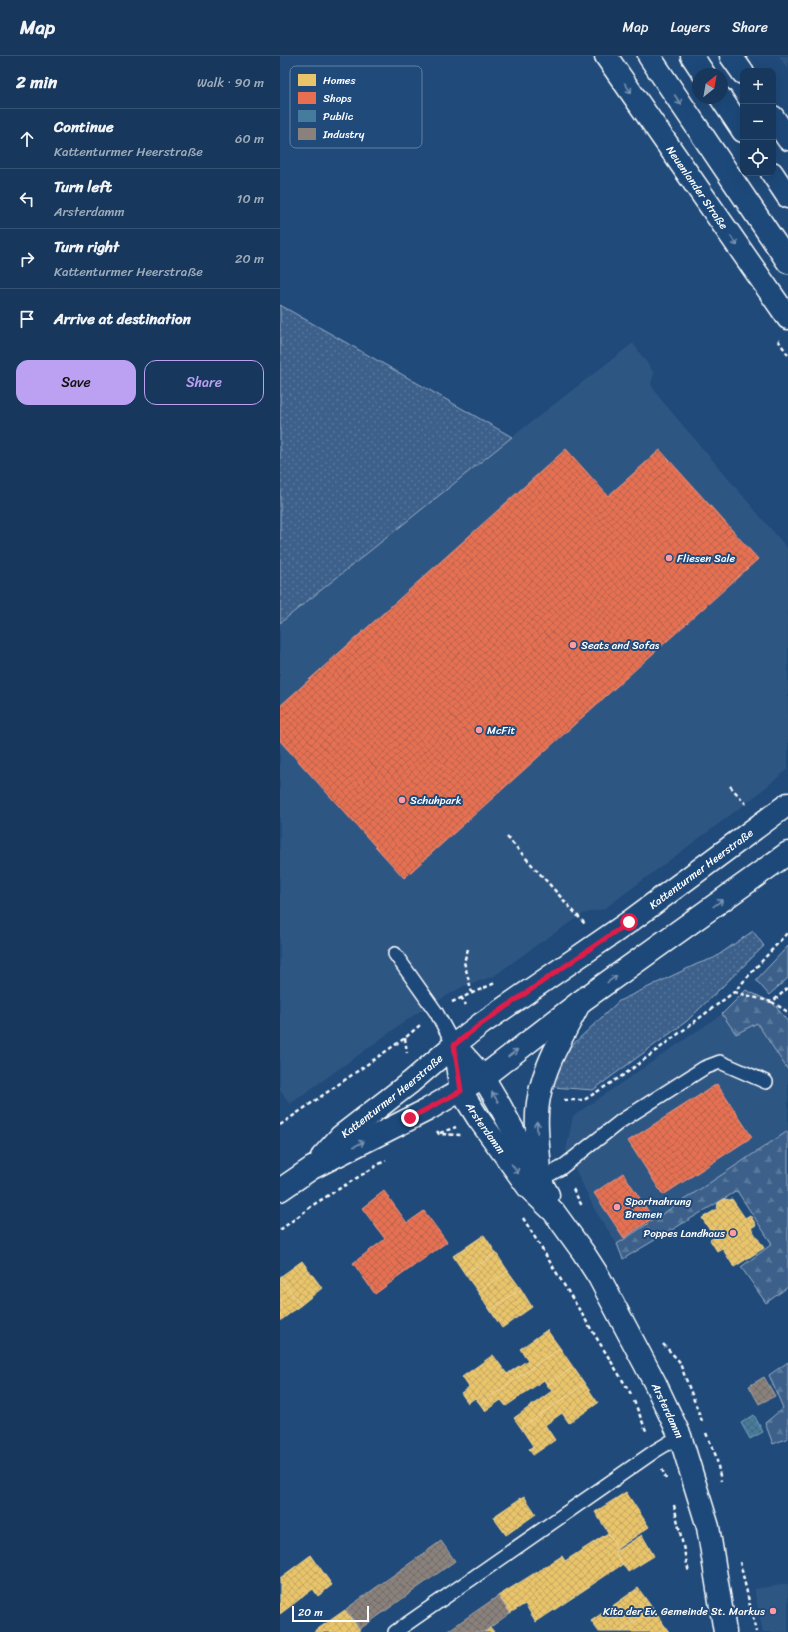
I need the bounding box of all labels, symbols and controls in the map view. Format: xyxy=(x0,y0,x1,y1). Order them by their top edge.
text: Map xyxy=(20,11,55,44)
text: Map xyxy=(623,15,648,40)
text: Layers xyxy=(670,15,710,40)
text: Share xyxy=(732,15,768,40)
legend xyxy=(290,66,422,148)
text: 2 min xyxy=(16,67,57,97)
north arrow xyxy=(692,68,728,104)
map controls xyxy=(740,68,776,176)
button: + xyxy=(740,68,776,104)
text: Walk · 90 m xyxy=(197,71,264,94)
text: Homes xyxy=(323,71,356,90)
one-way arrow xyxy=(624,82,632,93)
text: Shops xyxy=(323,89,352,108)
one-way arrow xyxy=(674,94,682,105)
button: − xyxy=(740,104,776,140)
text: Public xyxy=(323,107,354,126)
text: Continue xyxy=(54,114,114,140)
text: Industry xyxy=(322,125,365,144)
text: 60 m xyxy=(235,127,264,150)
icon: ahead xyxy=(16,128,38,150)
text: Kattenturmer Heerstraße xyxy=(54,140,203,163)
button: locate xyxy=(740,140,776,176)
street label: Neuenlander Straße xyxy=(661,142,733,234)
text: Turn left xyxy=(54,174,112,200)
text: 10 m xyxy=(237,187,264,210)
icon: left xyxy=(16,188,38,210)
text: Arsterdamm xyxy=(54,200,124,223)
text: Turn right xyxy=(54,234,119,260)
one-way arrow xyxy=(730,235,738,246)
text: 20 m xyxy=(235,247,264,270)
icon: right xyxy=(16,248,38,270)
text: Kattenturmer Heerstraße xyxy=(54,260,203,283)
text: Arrive at destination xyxy=(54,306,191,332)
icon: arrive xyxy=(16,308,38,330)
button: Save xyxy=(16,360,136,405)
button: Share xyxy=(144,360,264,405)
place label: Fliesen Sale xyxy=(677,549,736,568)
marker: Fliesen Sale xyxy=(664,553,674,563)
place label: Seats and Sofas xyxy=(581,636,660,655)
marker: Seats and Sofas xyxy=(568,640,578,650)
place label: McFit xyxy=(487,721,515,740)
marker: McFit xyxy=(474,725,484,735)
place label: Schuhpark xyxy=(410,791,462,810)
marker: Schuhpark xyxy=(397,795,407,805)
street label: Kattenturmer Heerstraße xyxy=(645,824,758,914)
one-way arrow xyxy=(712,899,723,908)
route start xyxy=(620,913,638,931)
one-way arrow xyxy=(606,975,617,983)
street label: Kattenturmer Heerstraße xyxy=(337,1049,448,1143)
one-way arrow xyxy=(508,1049,519,1057)
one-way arrow xyxy=(491,1092,499,1103)
street label: Arsterdamm xyxy=(460,1098,510,1159)
route end xyxy=(401,1109,419,1127)
one-way arrow xyxy=(534,1121,541,1134)
one-way arrow xyxy=(353,1140,365,1147)
one-way arrow xyxy=(511,1163,519,1174)
place label: Sportnahrung Bremen xyxy=(625,1192,692,1224)
marker: Sportnahrung Bremen xyxy=(612,1202,622,1212)
place label: Poppes Landhaus xyxy=(644,1224,726,1243)
marker: Poppes Landhaus xyxy=(728,1228,738,1238)
street label: Arsterdamm xyxy=(646,1379,689,1442)
place label: Kita der Ev. Gemeinde St. Markus xyxy=(603,1602,766,1621)
text: 20 m xyxy=(298,1603,323,1622)
scale bar xyxy=(292,1604,369,1623)
marker: Kita der Ev. Gemeinde St. Markus xyxy=(768,1606,778,1616)

